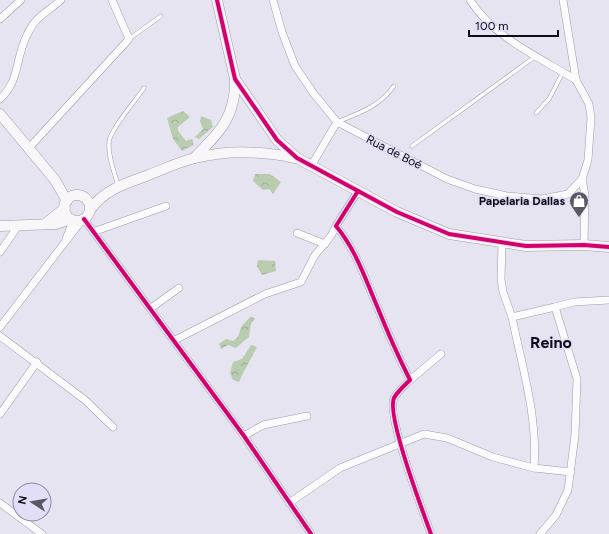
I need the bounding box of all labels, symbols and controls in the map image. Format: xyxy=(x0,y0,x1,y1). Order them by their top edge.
scale bar xyxy=(469,12,558,38)
text: 100 m xyxy=(475,19,509,33)
street label: Rua de Boé xyxy=(364,132,425,172)
shop icon: Papelaria Dallas xyxy=(568,190,590,218)
place label: Papelaria Dallas xyxy=(479,194,565,208)
district label: Reino xyxy=(530,333,572,352)
north arrow xyxy=(12,482,52,522)
text: N xyxy=(15,495,30,506)

